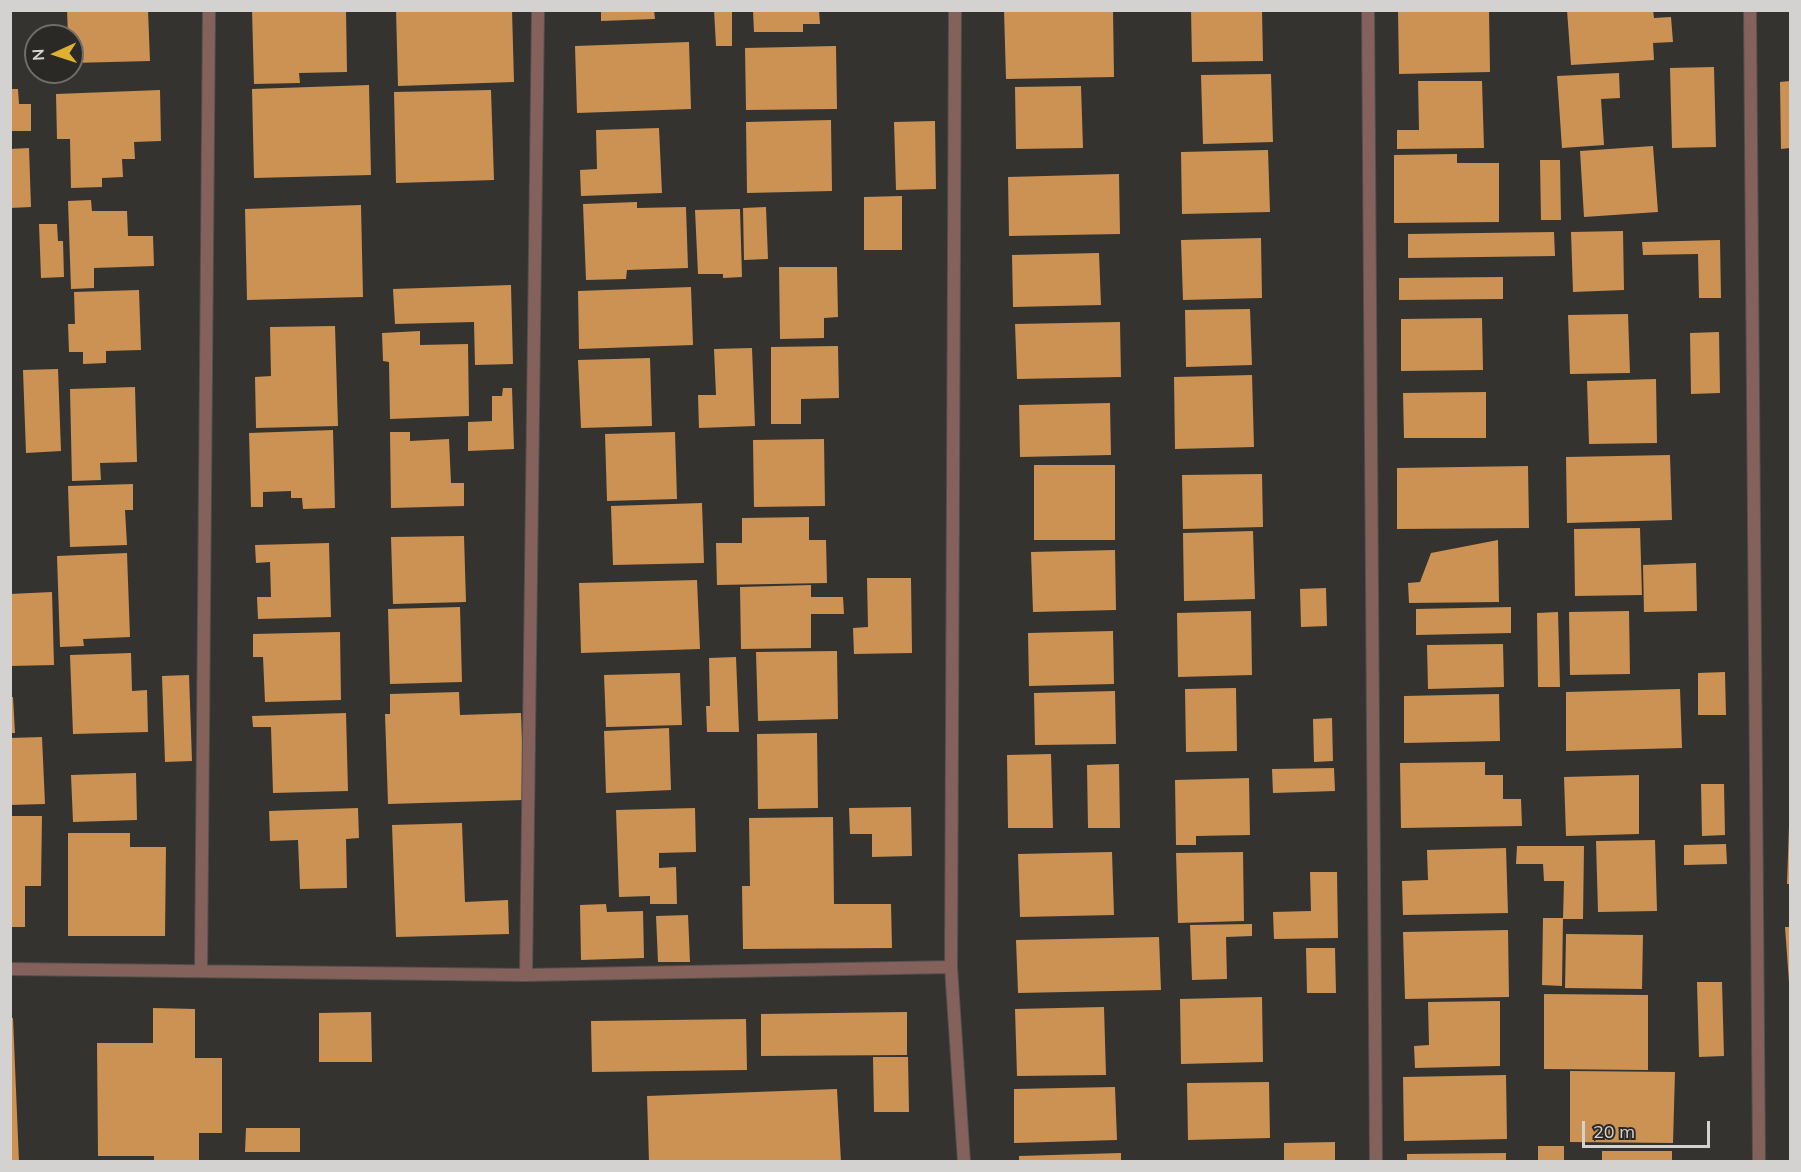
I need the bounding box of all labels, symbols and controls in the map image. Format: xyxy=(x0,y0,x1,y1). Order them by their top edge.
north arrow xyxy=(24,24,84,84)
text: N xyxy=(28,48,48,61)
scale bar xyxy=(1585,1109,1712,1147)
text: 20 m xyxy=(1593,1120,1635,1143)

